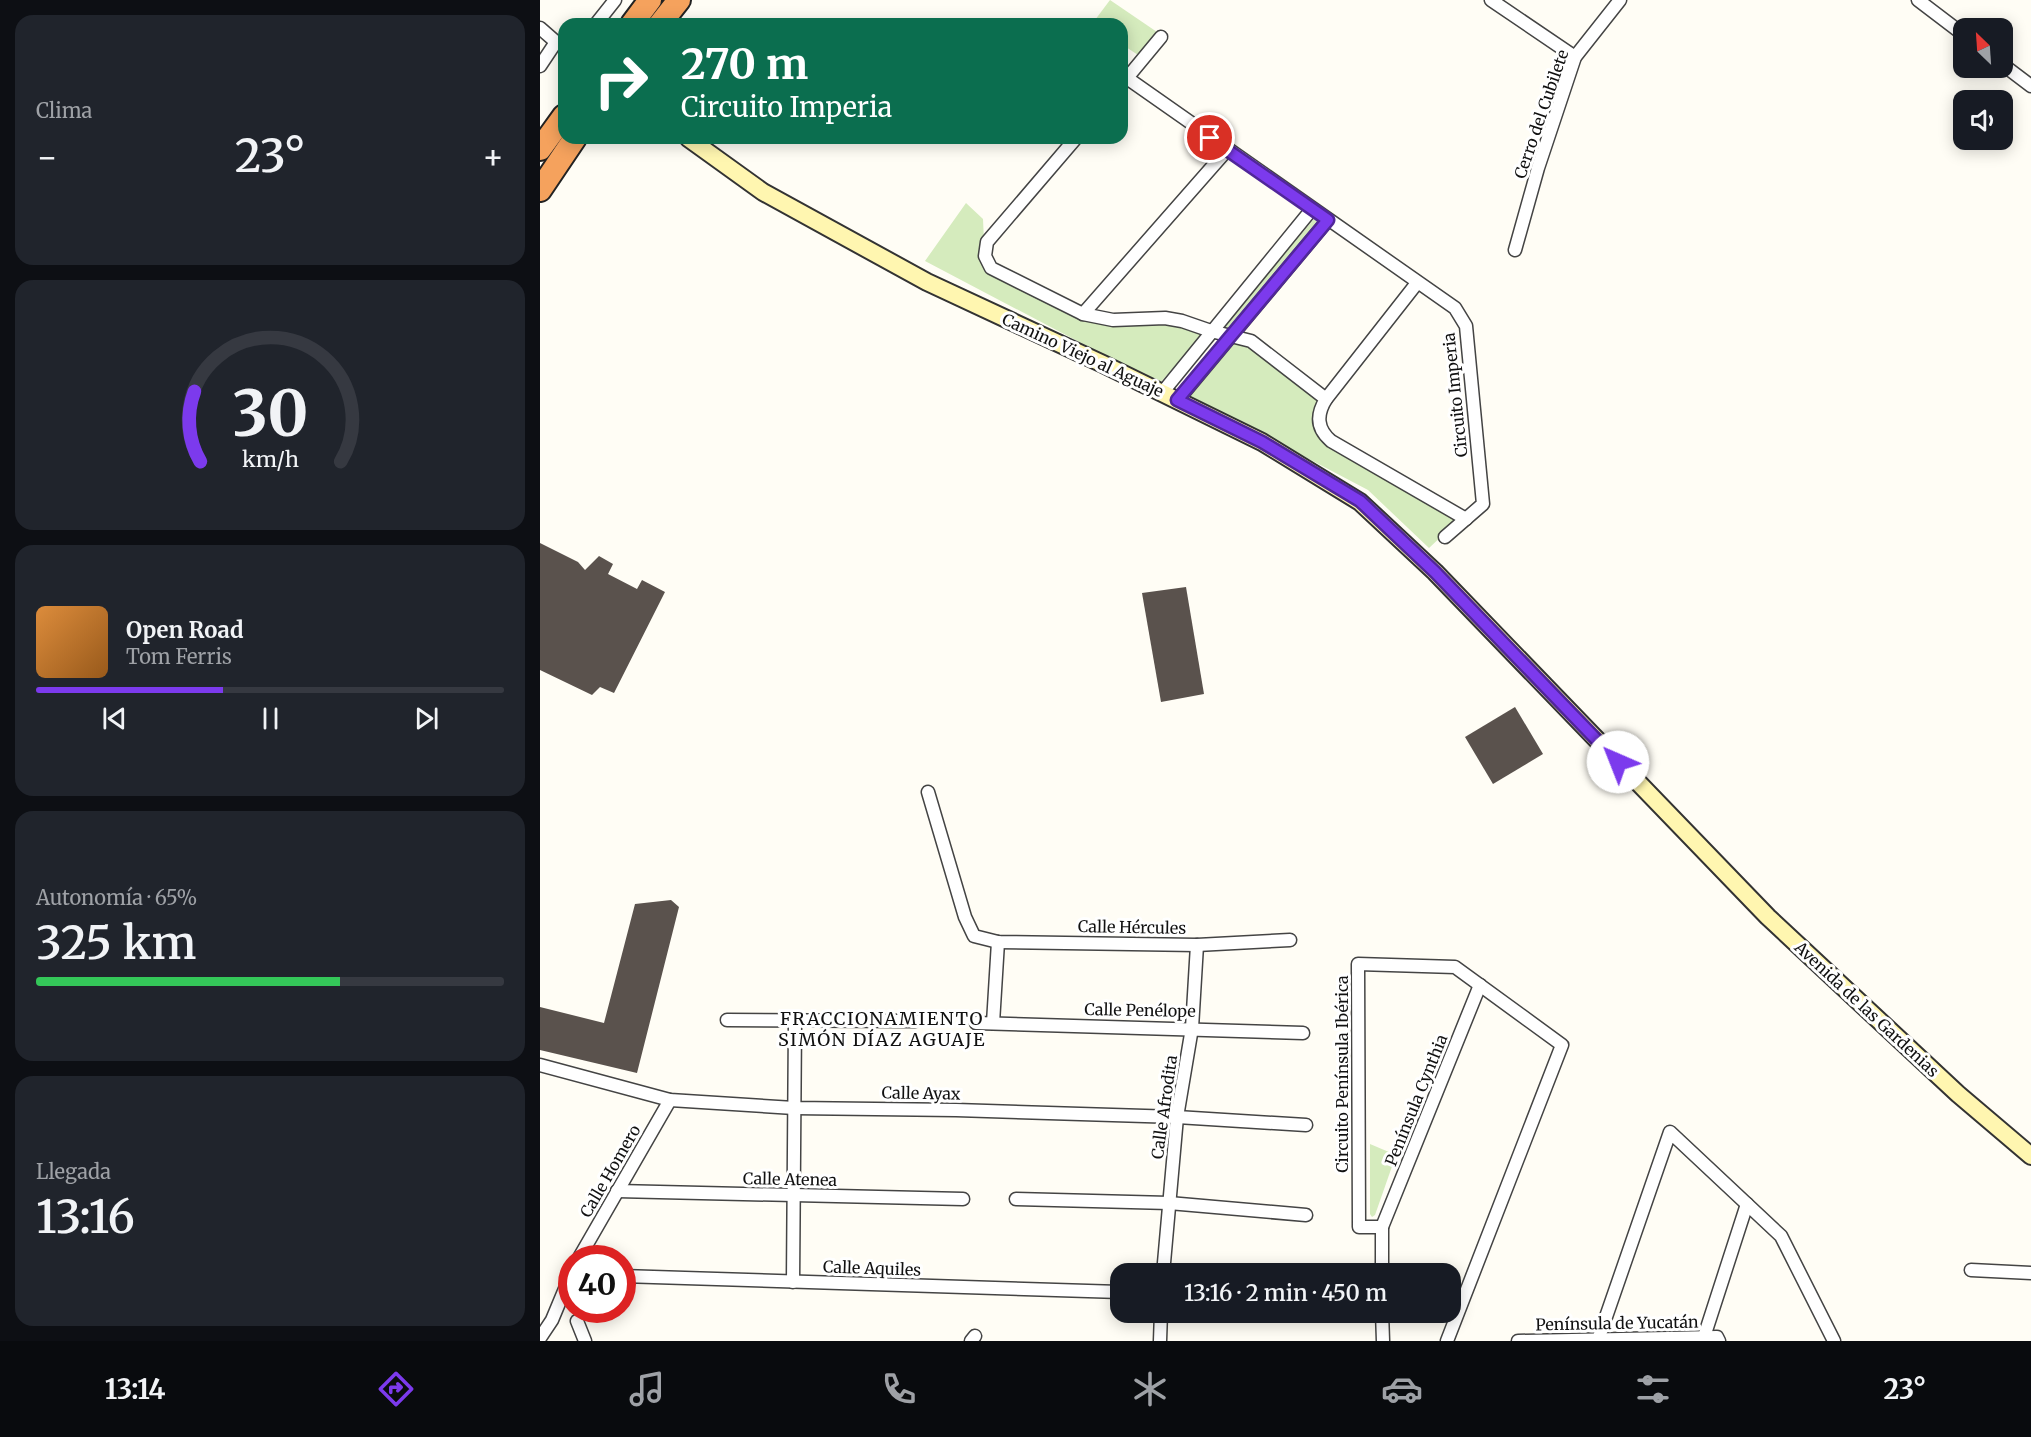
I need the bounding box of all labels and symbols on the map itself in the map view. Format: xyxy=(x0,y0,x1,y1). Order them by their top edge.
north arrow xyxy=(1953,18,2013,78)
street label: Cerro del Cubilete xyxy=(1510,47,1572,181)
pin xyxy=(1184,112,1235,163)
street label: Camino Viejo al Aguaje xyxy=(999,309,1167,401)
street label: Circuito Imperia xyxy=(1438,331,1471,458)
position arrow xyxy=(1586,730,1650,794)
street label: Calle Hércules xyxy=(1078,916,1186,938)
street label: Avenida de las Gardenias xyxy=(1790,936,1943,1081)
street label: Circuito Península Ibérica xyxy=(1332,975,1352,1173)
street label: Calle Penélope xyxy=(1084,999,1196,1021)
district label: FRACCIONAMIENTO SIMÓN DÍAZ AGUAJE xyxy=(778,1007,986,1051)
street label: Península Cynthia xyxy=(1380,1031,1452,1169)
street label: Calle Afrodita xyxy=(1147,1053,1181,1160)
street label: Calle Ayax xyxy=(881,1082,961,1104)
street label: Calle Homero xyxy=(575,1121,645,1221)
street label: Calle Atenea xyxy=(743,1168,838,1190)
speed limit sign: 40 xyxy=(558,1245,636,1323)
street label: Calle Aquiles xyxy=(823,1256,922,1280)
street label: Península de Yucatán xyxy=(1535,1312,1699,1334)

